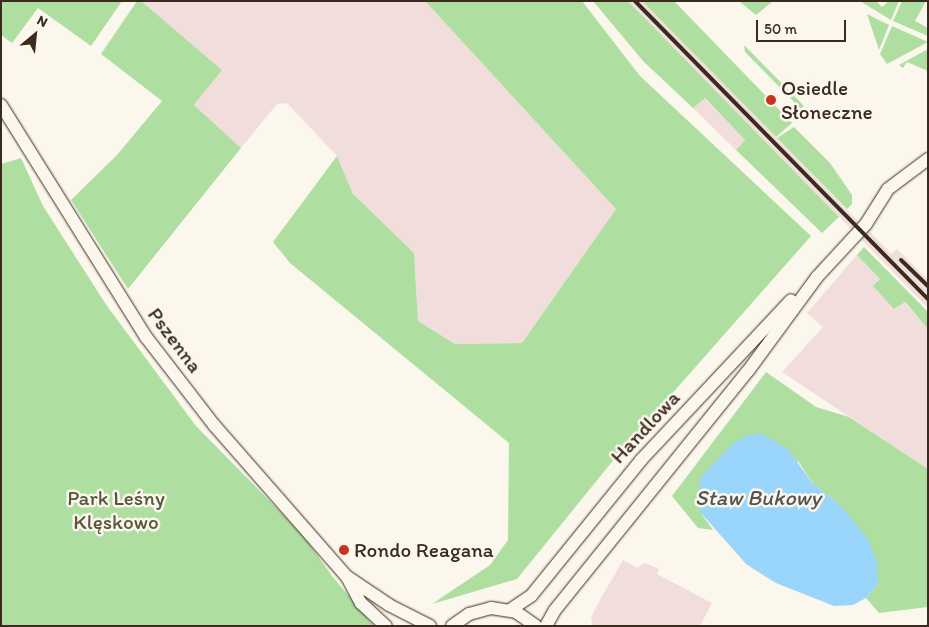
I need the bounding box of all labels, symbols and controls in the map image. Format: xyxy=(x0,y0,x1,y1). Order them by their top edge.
north arrow xyxy=(10,10,60,60)
scale bar xyxy=(759,10,849,42)
text: N xyxy=(34,12,50,31)
text: 50 m xyxy=(764,20,797,38)
place label: Osiedle Słoneczne xyxy=(781,75,873,125)
marker: Osiedle Słoneczne xyxy=(765,94,777,106)
street label: Pszenna xyxy=(142,302,208,378)
street label: Handlowa xyxy=(605,385,685,469)
park label: Park Leśny Klęskowo xyxy=(67,485,165,535)
water label: Staw Bukowy xyxy=(695,485,821,511)
place label: Rondo Reagana xyxy=(354,537,493,563)
marker: Rondo Reagana xyxy=(338,544,350,556)

